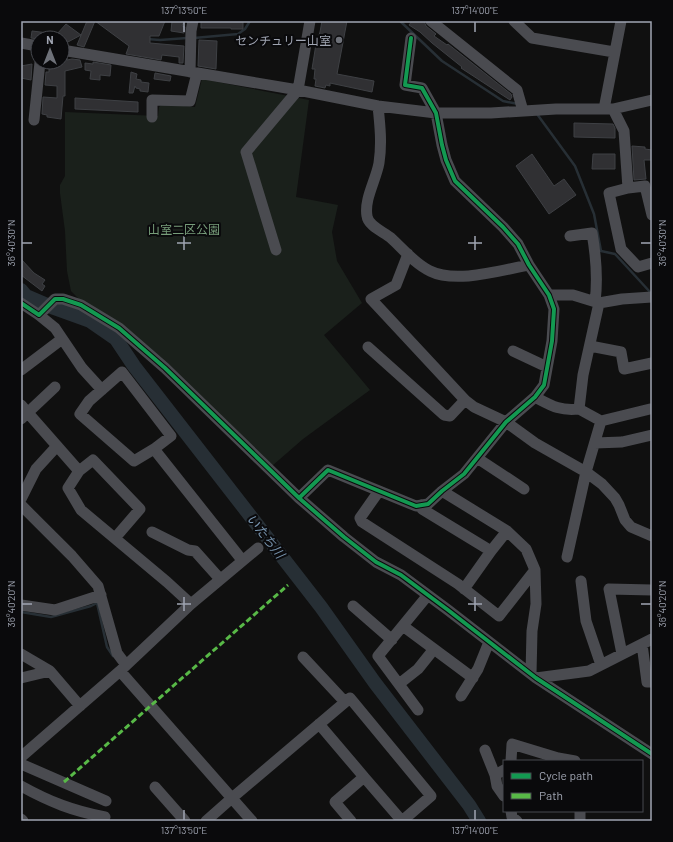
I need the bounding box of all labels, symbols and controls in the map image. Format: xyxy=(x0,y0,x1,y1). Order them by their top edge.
text: 137°13'50"E xyxy=(161,4,207,16)
text: 137°14'00"E xyxy=(451,4,499,16)
north arrow xyxy=(30,30,70,70)
text: N xyxy=(46,33,54,46)
place label: センチュリー山室 xyxy=(235,33,331,47)
marker: センチュリー山室 xyxy=(334,35,344,45)
text: 36°40'30"N xyxy=(5,220,17,266)
text: 36°40'30"N xyxy=(656,220,668,266)
park label: 山室二区公園 xyxy=(148,222,220,236)
water label: いたち川 xyxy=(244,511,290,563)
text: 36°40'20"N xyxy=(5,581,17,628)
text: 36°40'20"N xyxy=(656,581,668,628)
legend xyxy=(503,760,643,812)
text: Cycle path xyxy=(539,768,593,782)
text: Path xyxy=(539,788,563,802)
text: 137°13'50"E xyxy=(161,824,207,836)
text: 137°14'00"E xyxy=(451,824,499,836)

